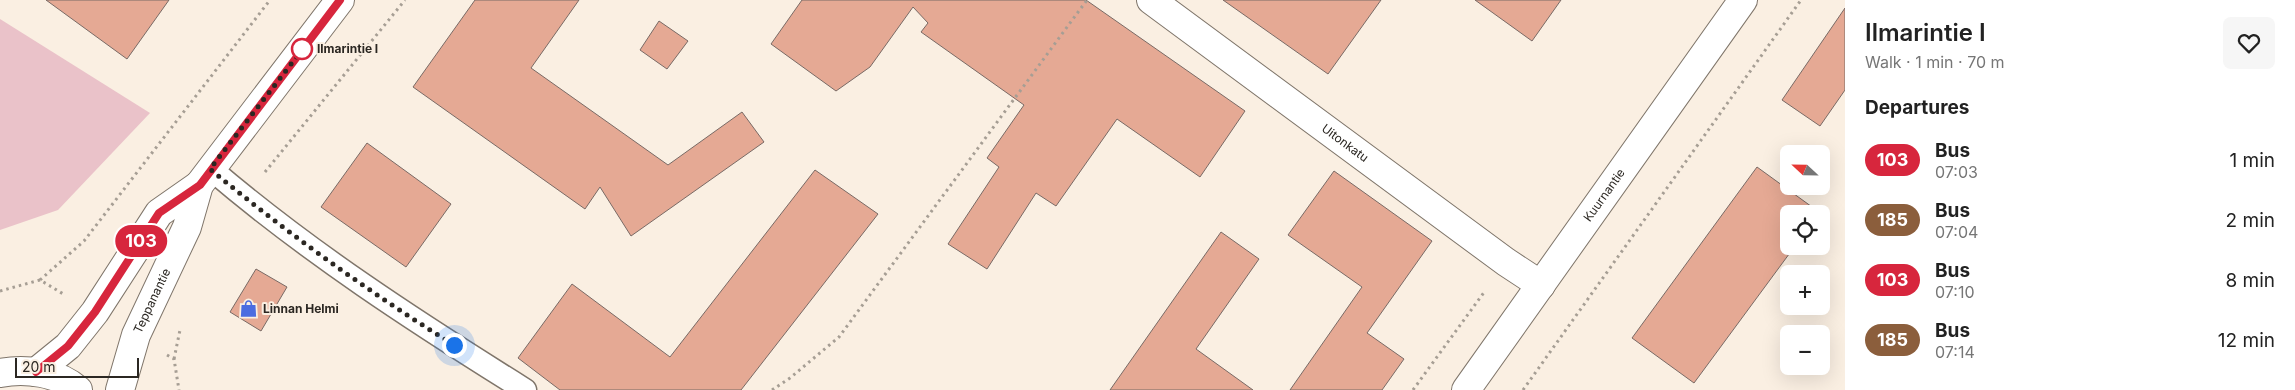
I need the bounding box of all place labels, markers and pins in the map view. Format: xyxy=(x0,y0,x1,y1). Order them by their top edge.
marker: Ilmarintie I xyxy=(291,38,313,60)
place label: Ilmarintie I xyxy=(317,41,378,56)
shop icon: Linnan Helmi xyxy=(239,299,259,319)
place label: Linnan Helmi xyxy=(263,301,339,316)

